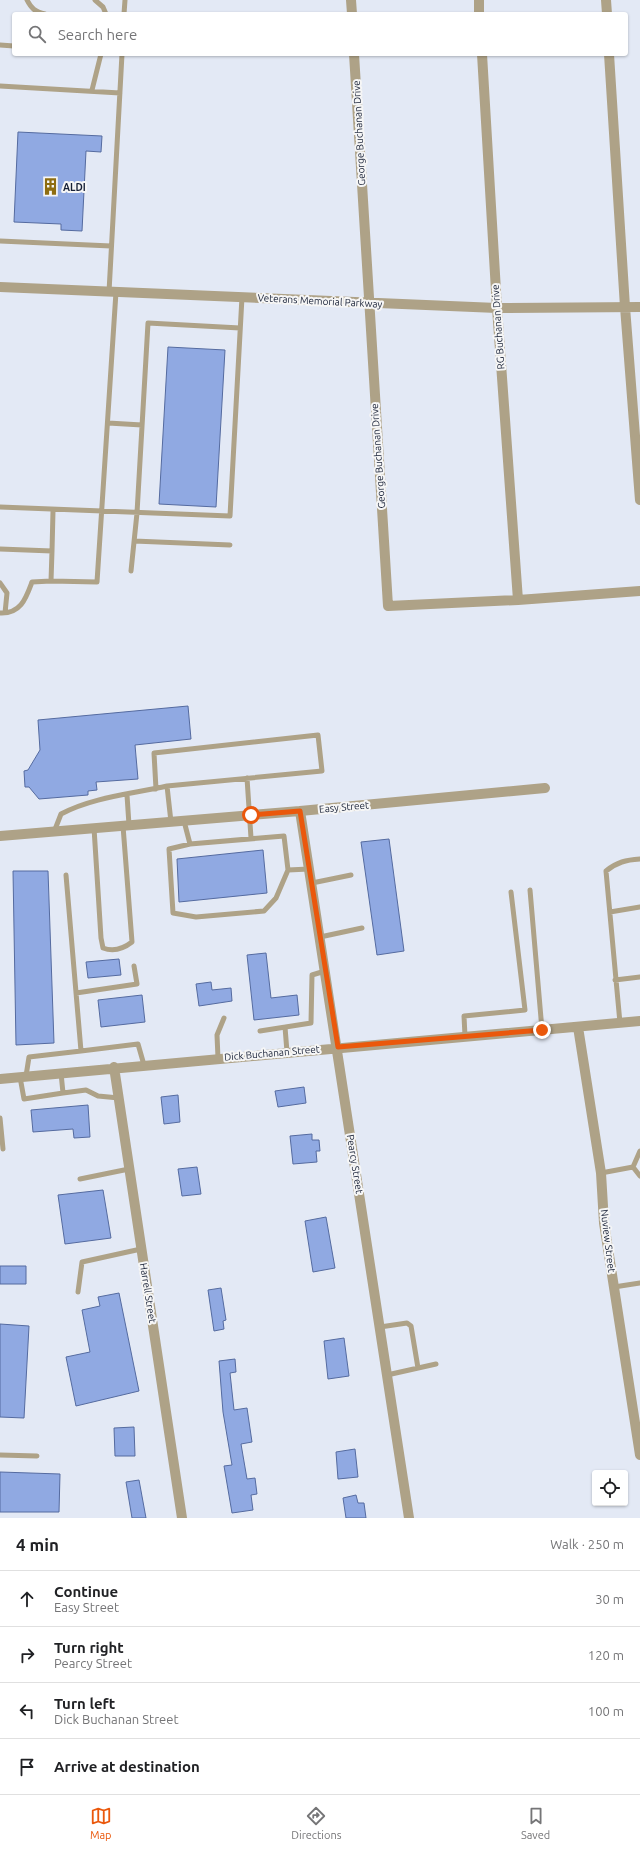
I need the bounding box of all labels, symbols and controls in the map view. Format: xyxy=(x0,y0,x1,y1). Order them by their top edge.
search box xyxy=(12,12,628,56)
icon: search xyxy=(26,23,48,45)
text: Search here xyxy=(58,26,137,43)
street label: George Buchanan Drive xyxy=(351,80,367,186)
building icon: ALDI xyxy=(40,177,60,197)
place label: ALDI xyxy=(63,182,86,193)
street label: RG Buchanan Drive xyxy=(490,284,506,370)
street label: Veterans Memorial Parkway xyxy=(257,292,383,310)
street label: George Buchanan Drive xyxy=(369,403,387,509)
street label: Easy Street xyxy=(319,799,370,815)
route start xyxy=(242,806,260,824)
route end xyxy=(533,1021,551,1039)
street label: Dick Buchanan Street xyxy=(224,1043,320,1063)
street label: Pearcy Street xyxy=(345,1134,365,1195)
street label: Nuview Street xyxy=(599,1209,617,1273)
street label: Harrell Street xyxy=(138,1262,158,1324)
map controls xyxy=(592,1470,628,1506)
button: locate xyxy=(592,1470,628,1506)
text: 4 min xyxy=(16,1535,59,1554)
text: Walk · 250 m xyxy=(550,1537,624,1551)
text: Continue xyxy=(54,1583,118,1600)
icon: ahead xyxy=(16,1588,38,1610)
text: 30 m xyxy=(595,1592,624,1606)
text: Easy Street xyxy=(54,1600,119,1614)
text: Turn right xyxy=(54,1639,124,1656)
icon: right xyxy=(16,1644,38,1666)
text: 120 m xyxy=(588,1648,624,1662)
text: Pearcy Street xyxy=(54,1656,132,1670)
text: Turn left xyxy=(54,1695,115,1712)
icon: left xyxy=(16,1700,38,1722)
text: 100 m xyxy=(588,1704,624,1718)
text: Dick Buchanan Street xyxy=(54,1712,179,1726)
icon: arrive xyxy=(16,1756,38,1778)
text: Arrive at destination xyxy=(54,1758,200,1775)
tab: Map xyxy=(90,1805,112,1841)
tab: Directions xyxy=(291,1805,341,1841)
tab: Saved xyxy=(521,1805,550,1841)

